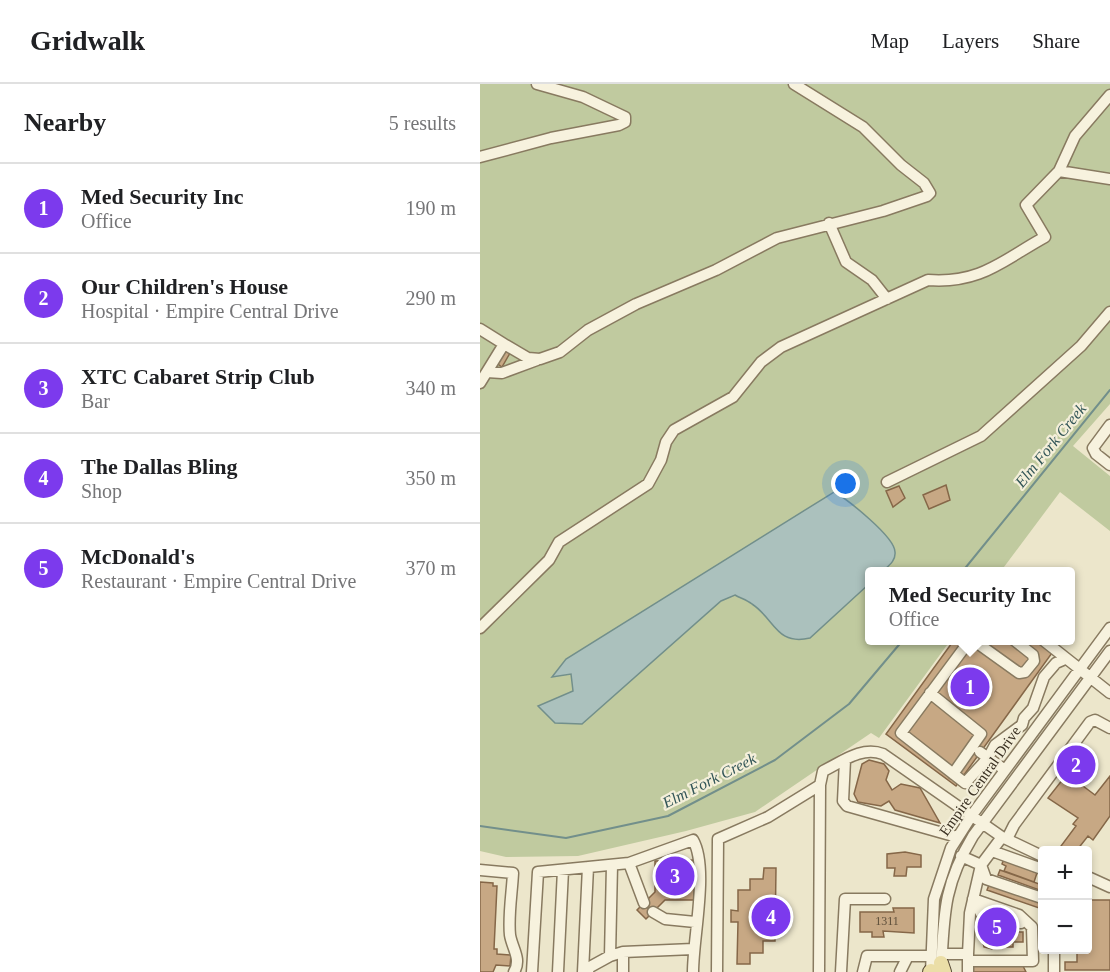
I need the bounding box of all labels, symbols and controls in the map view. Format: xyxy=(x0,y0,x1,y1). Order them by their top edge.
text: Gridwalk xyxy=(30,25,145,56)
text: Map xyxy=(871,29,909,53)
text: Layers xyxy=(942,29,999,53)
text: Share xyxy=(1032,29,1080,53)
text: Nearby xyxy=(24,108,106,137)
text: 5 results xyxy=(389,112,456,134)
text: Med Security Inc xyxy=(81,184,244,209)
text: 1 xyxy=(39,197,49,219)
text: 190 m xyxy=(405,197,456,219)
text: Office xyxy=(81,210,132,232)
text: Our Children's House xyxy=(81,274,288,299)
text: 2 xyxy=(39,287,49,309)
text: 290 m xyxy=(405,287,456,309)
text: Hospital · Empire Central Drive xyxy=(81,300,339,322)
text: XTC Cabaret Strip Club xyxy=(81,364,315,389)
text: 3 xyxy=(39,377,49,399)
text: 340 m xyxy=(405,377,456,399)
text: Bar xyxy=(81,390,110,412)
water label: Elm Fork Creek xyxy=(1011,399,1090,491)
text: The Dallas Bling xyxy=(81,454,237,479)
text: 4 xyxy=(39,467,49,489)
text: 350 m xyxy=(405,467,456,489)
your location xyxy=(831,469,860,498)
text: Shop xyxy=(81,480,122,502)
text: McDonald's xyxy=(81,544,195,569)
text: 5 xyxy=(39,557,49,579)
text: 370 m xyxy=(405,557,456,579)
popup xyxy=(865,567,1075,645)
text: Restaurant · Empire Central Drive xyxy=(81,570,356,592)
text: Med Security Inc xyxy=(889,582,1051,607)
text: Office xyxy=(889,608,939,630)
pin: 1 xyxy=(950,664,990,710)
street label: Empire Central Drive xyxy=(936,723,1024,839)
pin: 2 xyxy=(1056,742,1096,788)
water label: Elm Fork Creek xyxy=(659,749,760,812)
map controls xyxy=(1038,846,1092,954)
button: + xyxy=(1038,846,1092,900)
pin: 3 xyxy=(656,854,694,898)
pin: 4 xyxy=(752,894,790,940)
button: − xyxy=(1038,900,1092,954)
pin: 5 xyxy=(978,904,1016,950)
house number: 1311 xyxy=(875,914,899,928)

